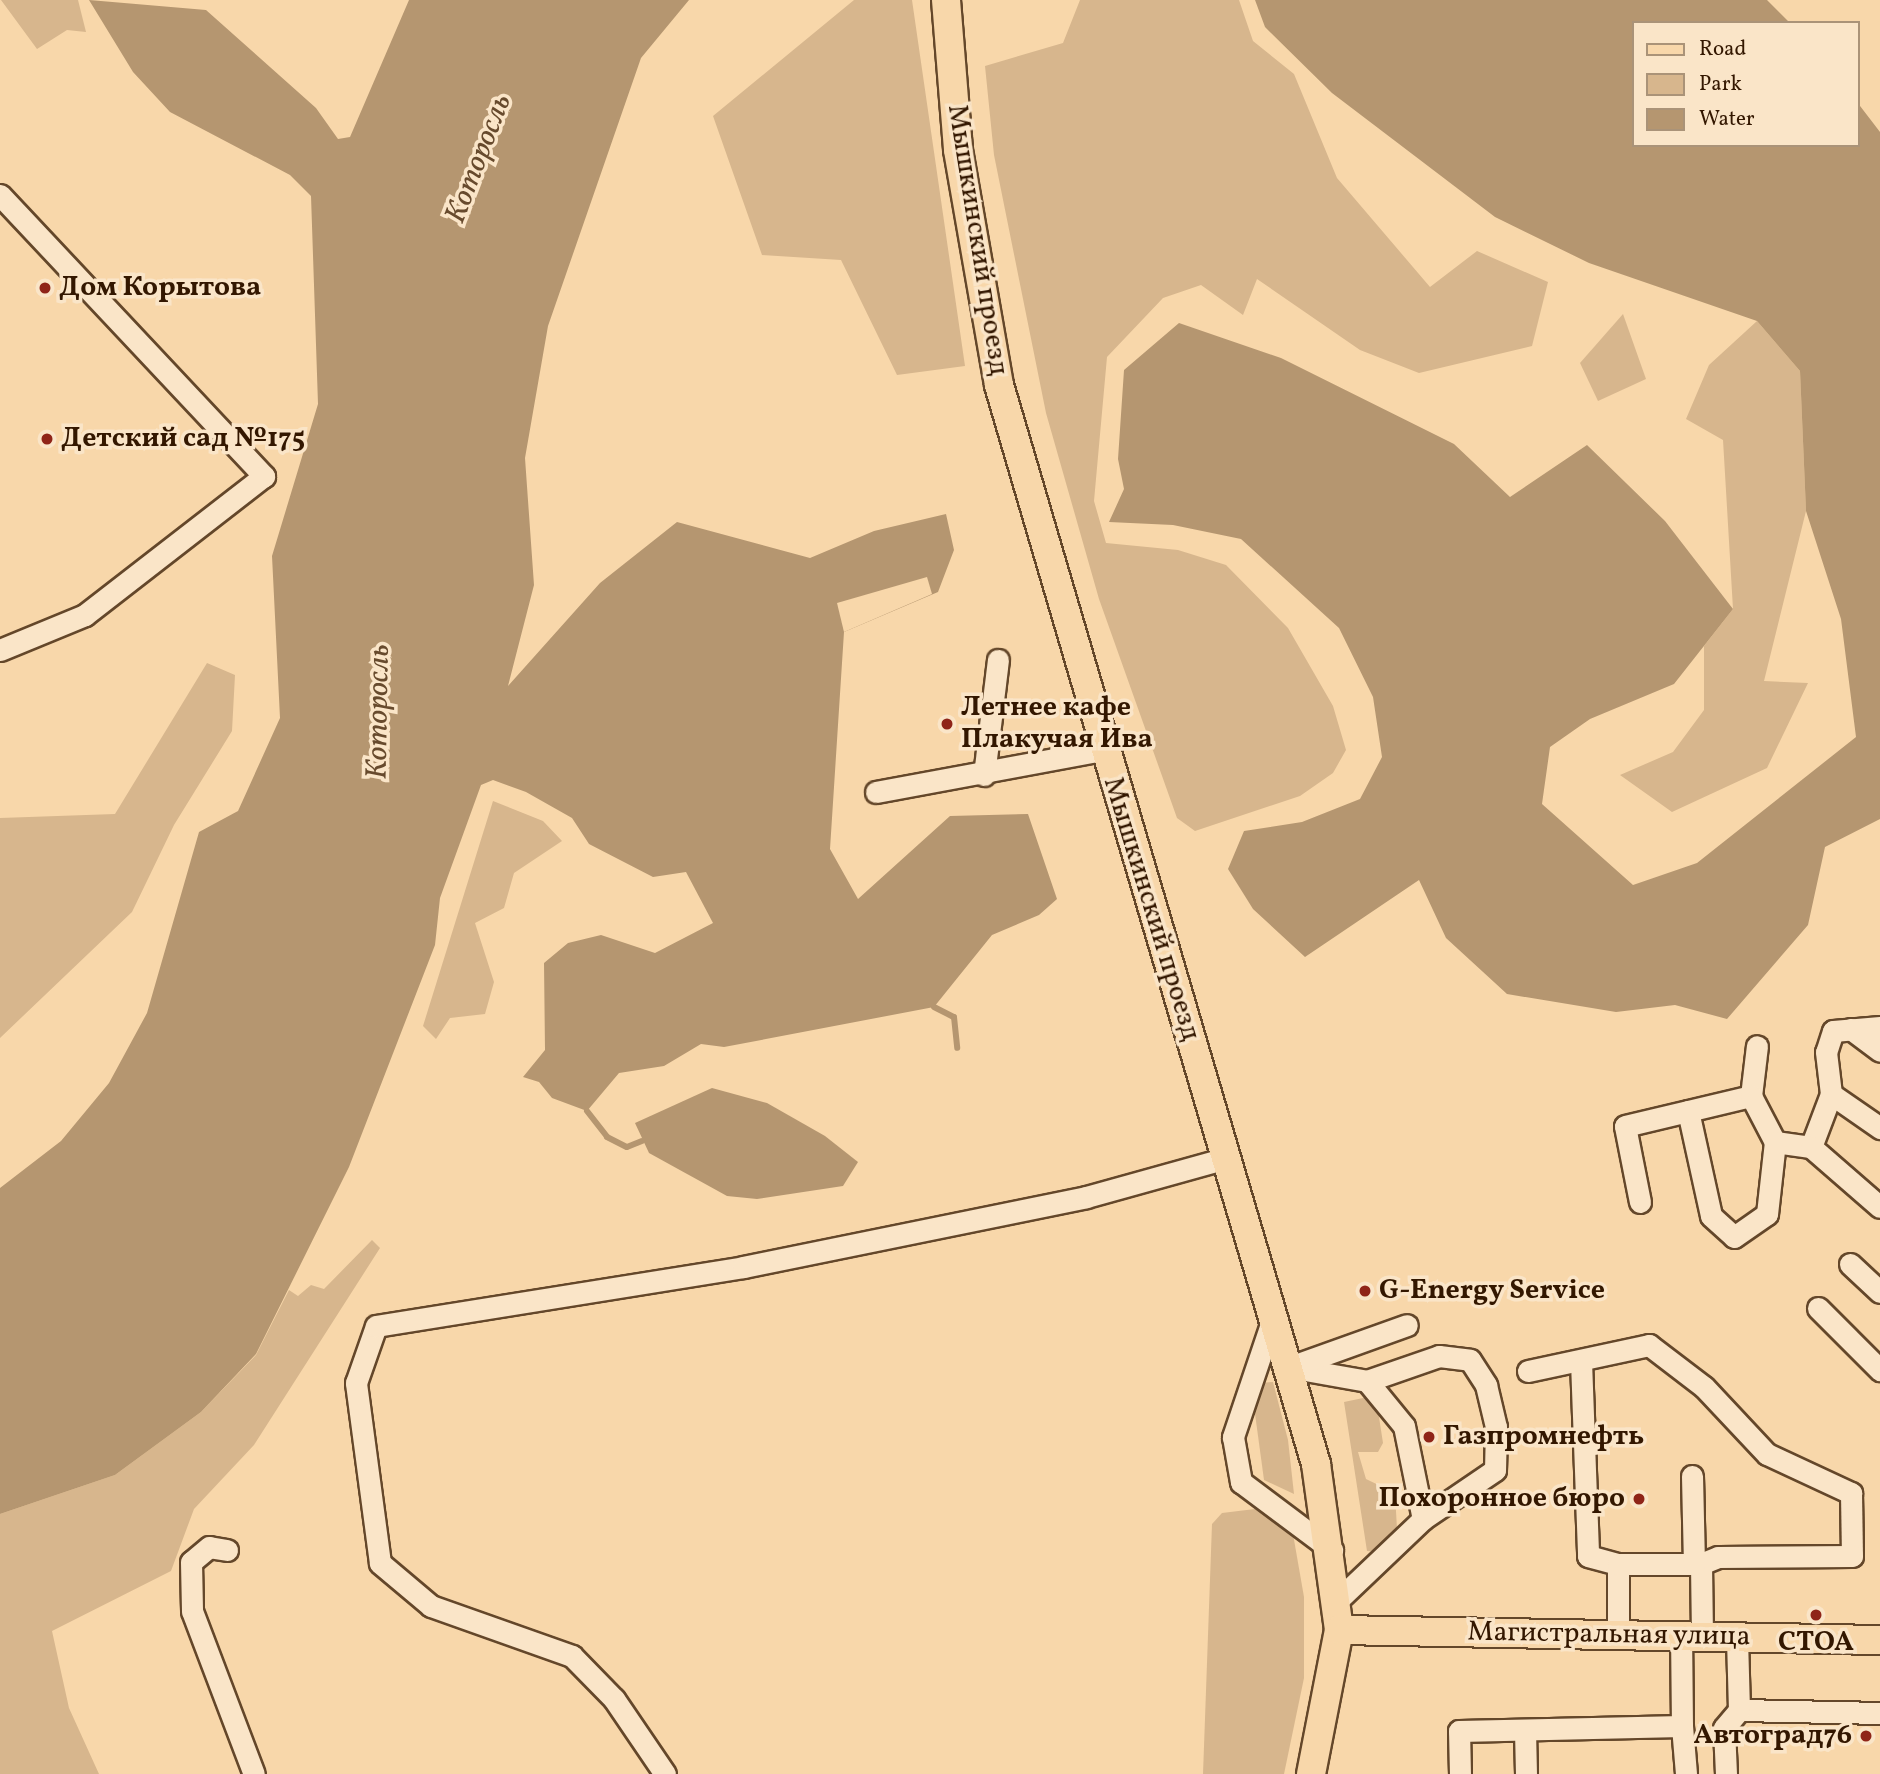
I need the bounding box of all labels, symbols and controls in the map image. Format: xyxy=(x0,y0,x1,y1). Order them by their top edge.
legend xyxy=(1632,21,1859,147)
text: Road xyxy=(1699,35,1746,64)
text: Park xyxy=(1699,70,1742,99)
water label: Которосль xyxy=(438,90,520,228)
street label: Мышкинский проезд xyxy=(939,102,1015,378)
text: Water xyxy=(1699,105,1755,134)
place label: Дом Корытова xyxy=(59,271,261,305)
marker: Дом Корытова xyxy=(37,280,53,296)
place label: Детский сад №175 xyxy=(61,422,305,456)
marker: Детский сад №175 xyxy=(39,431,55,447)
water label: Которосль xyxy=(360,644,398,780)
place label: Летнее кафе Плакучая Ива xyxy=(961,691,1153,757)
marker: Летнее кафе Плакучая Ива xyxy=(939,716,955,732)
street label: Мышкинский проезд xyxy=(1095,773,1207,1045)
place label: G-Energy Service xyxy=(1379,1274,1605,1308)
marker: G-Energy Service xyxy=(1357,1283,1373,1299)
place label: Газпромнефть xyxy=(1443,1420,1644,1454)
marker: Газпромнефть xyxy=(1421,1429,1437,1445)
place label: Похоронное бюро xyxy=(1379,1482,1625,1516)
marker: Похоронное бюро xyxy=(1631,1491,1647,1507)
marker: СТОА xyxy=(1808,1607,1824,1623)
street label: Магистральная улица xyxy=(1467,1616,1751,1654)
place label: СТОА xyxy=(1778,1626,1854,1660)
place label: Автоград76 xyxy=(1694,1719,1852,1753)
marker: Автоград76 xyxy=(1858,1728,1874,1744)

